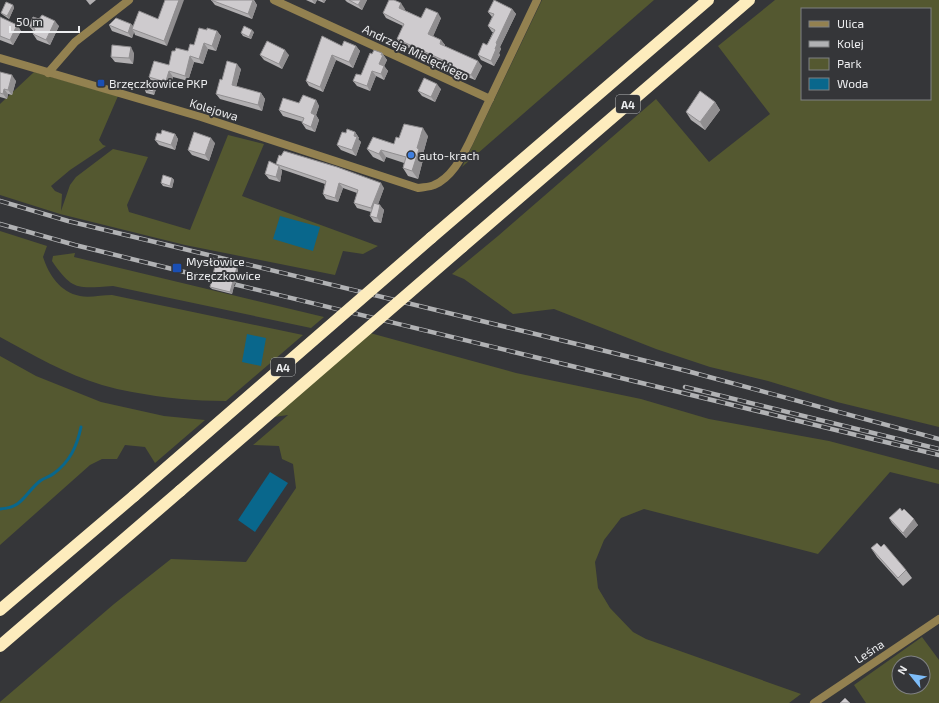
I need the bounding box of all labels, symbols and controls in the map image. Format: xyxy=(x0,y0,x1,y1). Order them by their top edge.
scale bar xyxy=(10,8,79,34)
legend xyxy=(801,8,931,100)
text: 50 m xyxy=(16,14,43,28)
text: Ulica xyxy=(837,16,864,30)
street label: Andrzeja Mielęckiego xyxy=(360,21,472,84)
text: Kolej xyxy=(837,36,864,51)
text: Park xyxy=(837,56,862,70)
place label: Brzęczkowice PKP xyxy=(109,76,208,90)
text: Woda xyxy=(837,76,868,90)
marker: Brzęczkowice PKP xyxy=(96,78,106,88)
street label: Kolejowa xyxy=(188,95,240,124)
road number: A4 xyxy=(616,95,640,113)
place label: auto-krach xyxy=(419,148,480,162)
marker: auto-krach xyxy=(406,150,416,160)
place label: Mysłowice Brzęczkowice xyxy=(186,254,261,282)
marker: Mysłowice Brzęczkowice xyxy=(171,262,183,274)
road number: A4 xyxy=(271,358,295,376)
street label: Leśna xyxy=(852,636,886,666)
north arrow xyxy=(891,655,931,695)
text: N xyxy=(894,663,910,676)

